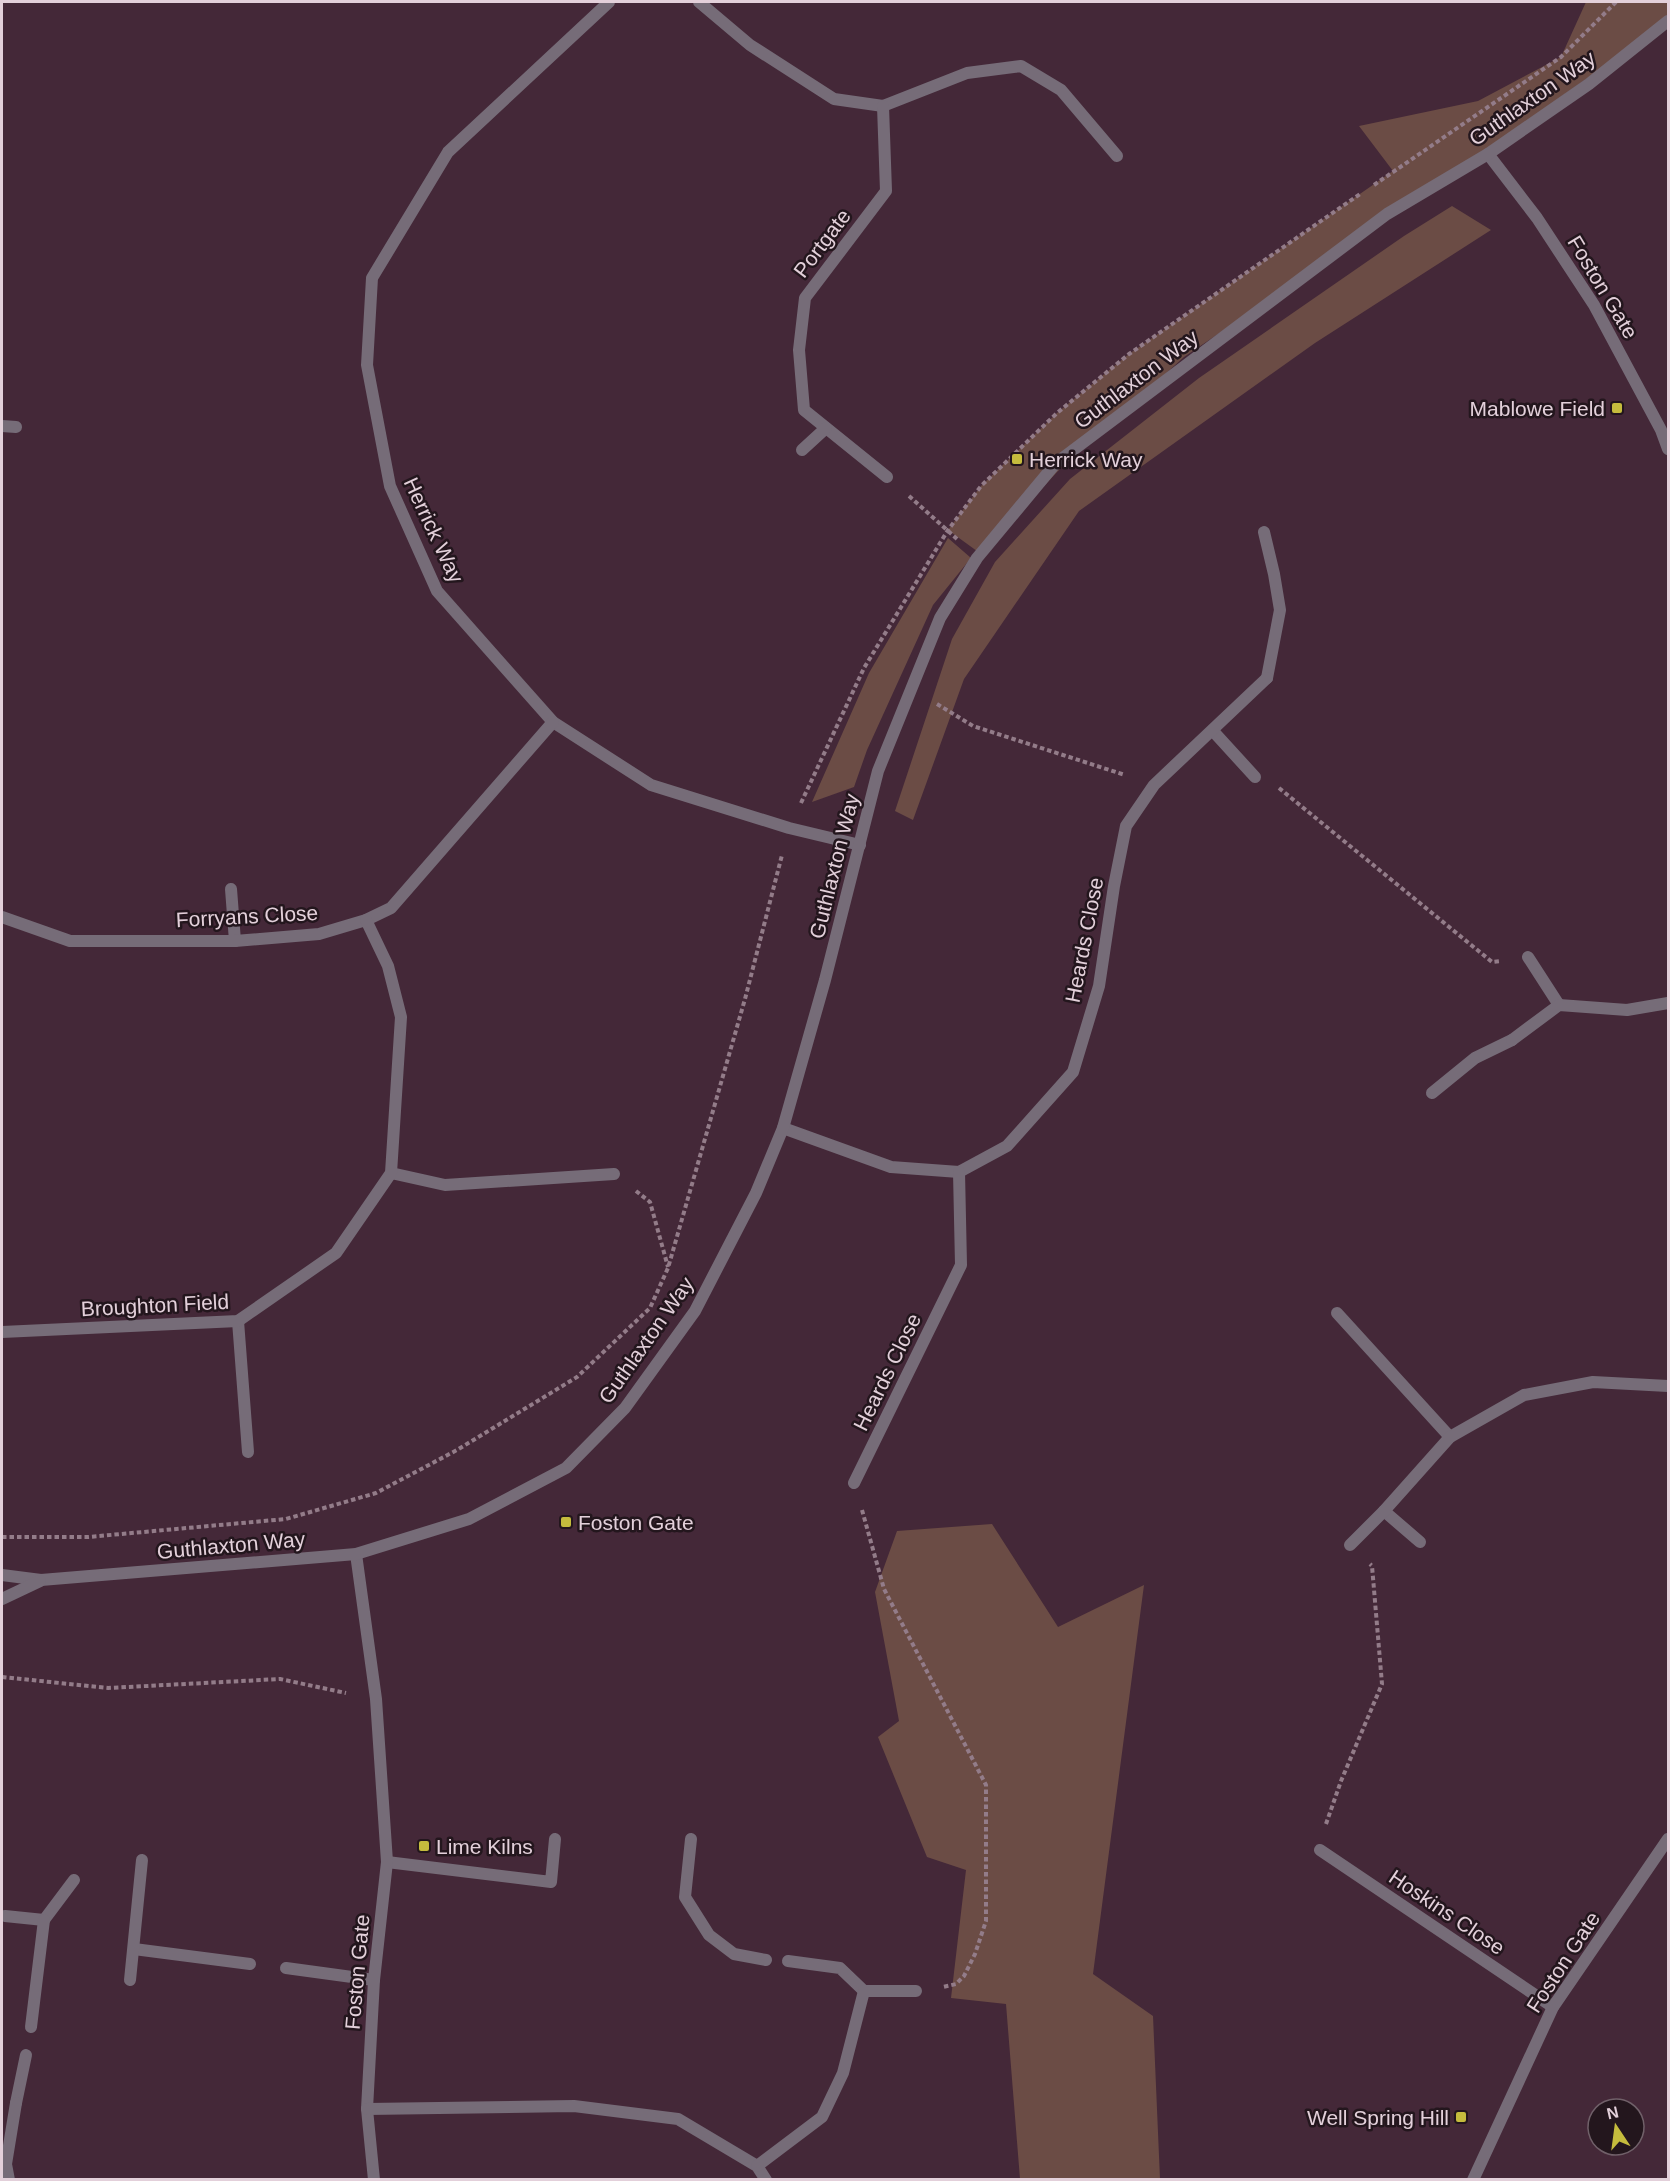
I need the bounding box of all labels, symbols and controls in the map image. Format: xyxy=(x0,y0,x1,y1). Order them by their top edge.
street label: Guthlaxton Way xyxy=(1465,46,1600,150)
street label: Portgate xyxy=(789,204,855,282)
street label: Foston Gate xyxy=(1563,232,1643,342)
street label: Guthlaxton Way xyxy=(1070,325,1203,433)
place label: Mablowe Field xyxy=(1470,397,1605,420)
marker: Mablowe Field xyxy=(1610,401,1624,415)
place label: Herrick Way xyxy=(1029,448,1143,471)
marker: Herrick Way xyxy=(1010,452,1024,466)
street label: Herrick Way xyxy=(400,474,469,587)
street label: Guthlaxton Way xyxy=(805,791,863,941)
street label: Heards Close xyxy=(1061,875,1107,1005)
street label: Forryans Close xyxy=(175,901,319,931)
street label: Guthlaxton Way xyxy=(594,1272,698,1407)
street label: Broughton Field xyxy=(80,1290,230,1320)
street label: Heards Close xyxy=(849,1310,925,1434)
place label: Foston Gate xyxy=(578,1511,694,1534)
marker: Foston Gate xyxy=(559,1515,573,1529)
street label: Guthlaxton Way xyxy=(156,1527,307,1563)
place label: Lime Kilns xyxy=(436,1835,533,1858)
marker: Lime Kilns xyxy=(417,1839,431,1853)
street label: Hoskins Close xyxy=(1385,1865,1509,1959)
street label: Foston Gate xyxy=(1522,1907,1604,2017)
street label: Foston Gate xyxy=(341,1913,373,2031)
north arrow xyxy=(1586,2097,1646,2157)
text: N xyxy=(1605,2103,1620,2122)
place label: Well Spring Hill xyxy=(1307,2106,1449,2129)
marker: Well Spring Hill xyxy=(1454,2110,1468,2124)

